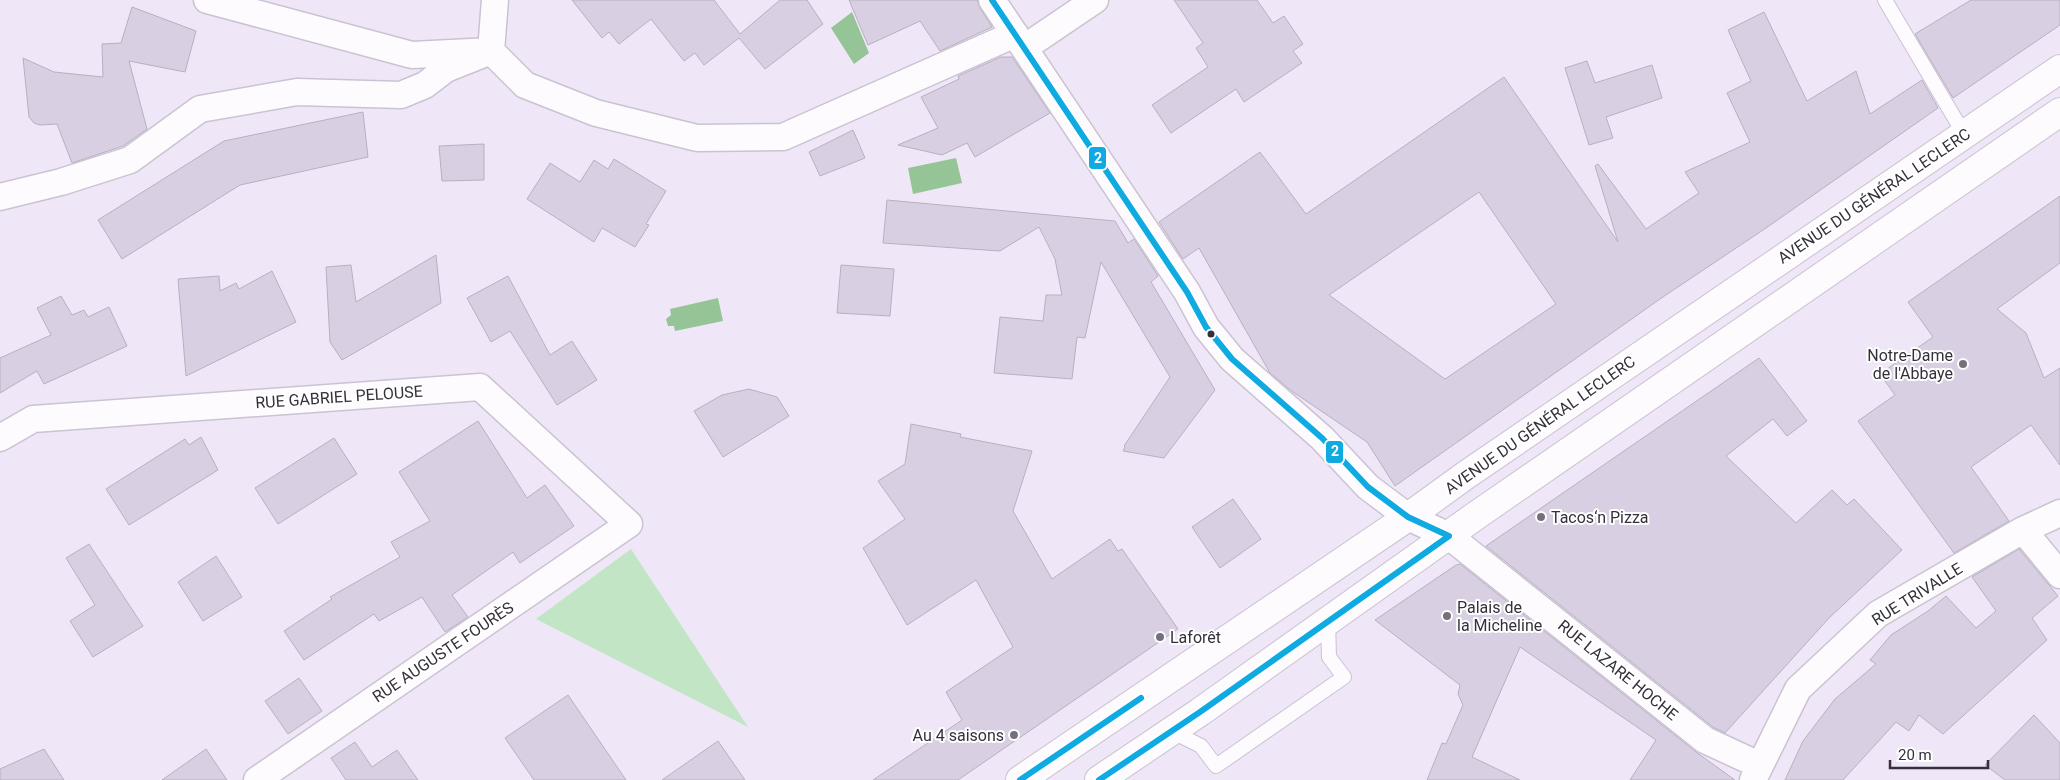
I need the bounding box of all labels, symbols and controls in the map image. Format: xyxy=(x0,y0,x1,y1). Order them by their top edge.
street label: AVENUE DU GÉNÉRAL LECLERC xyxy=(1774,124,1974,268)
line badge: 2 xyxy=(1088,146,1107,170)
text: 2 xyxy=(1094,150,1102,166)
unlabelled marker xyxy=(1206,329,1216,339)
place label: Notre-Dame de l'Abbaye xyxy=(1867,346,1953,383)
street label: AVENUE DU GÉNÉRAL LECLERC xyxy=(1441,352,1639,498)
marker: Notre-Dame de l'Abbaye xyxy=(1957,358,1969,370)
street label: RUE GABRIEL PELOUSE xyxy=(255,382,423,412)
line badge: 2 xyxy=(1325,440,1344,464)
text: 2 xyxy=(1331,443,1339,459)
place label: Tacos‘n Pizza xyxy=(1551,508,1649,527)
marker: Tacos‘n Pizza xyxy=(1535,511,1547,523)
street label: RUE TRIVALLE xyxy=(1868,559,1966,629)
street label: RUE AUGUSTE FOURÈS xyxy=(369,598,517,706)
place label: Palais de la Micheline xyxy=(1457,598,1542,635)
marker: Palais de la Micheline xyxy=(1441,610,1453,622)
street label: RUE LAZARE HOCHE xyxy=(1554,616,1682,724)
place label: Laforêt xyxy=(1170,628,1221,647)
marker: Laforêt xyxy=(1154,631,1166,643)
place label: Au 4 saisons xyxy=(913,726,1004,745)
marker: Au 4 saisons xyxy=(1008,729,1020,741)
scale bar xyxy=(1890,738,1988,770)
text: 20 m xyxy=(1898,746,1932,764)

